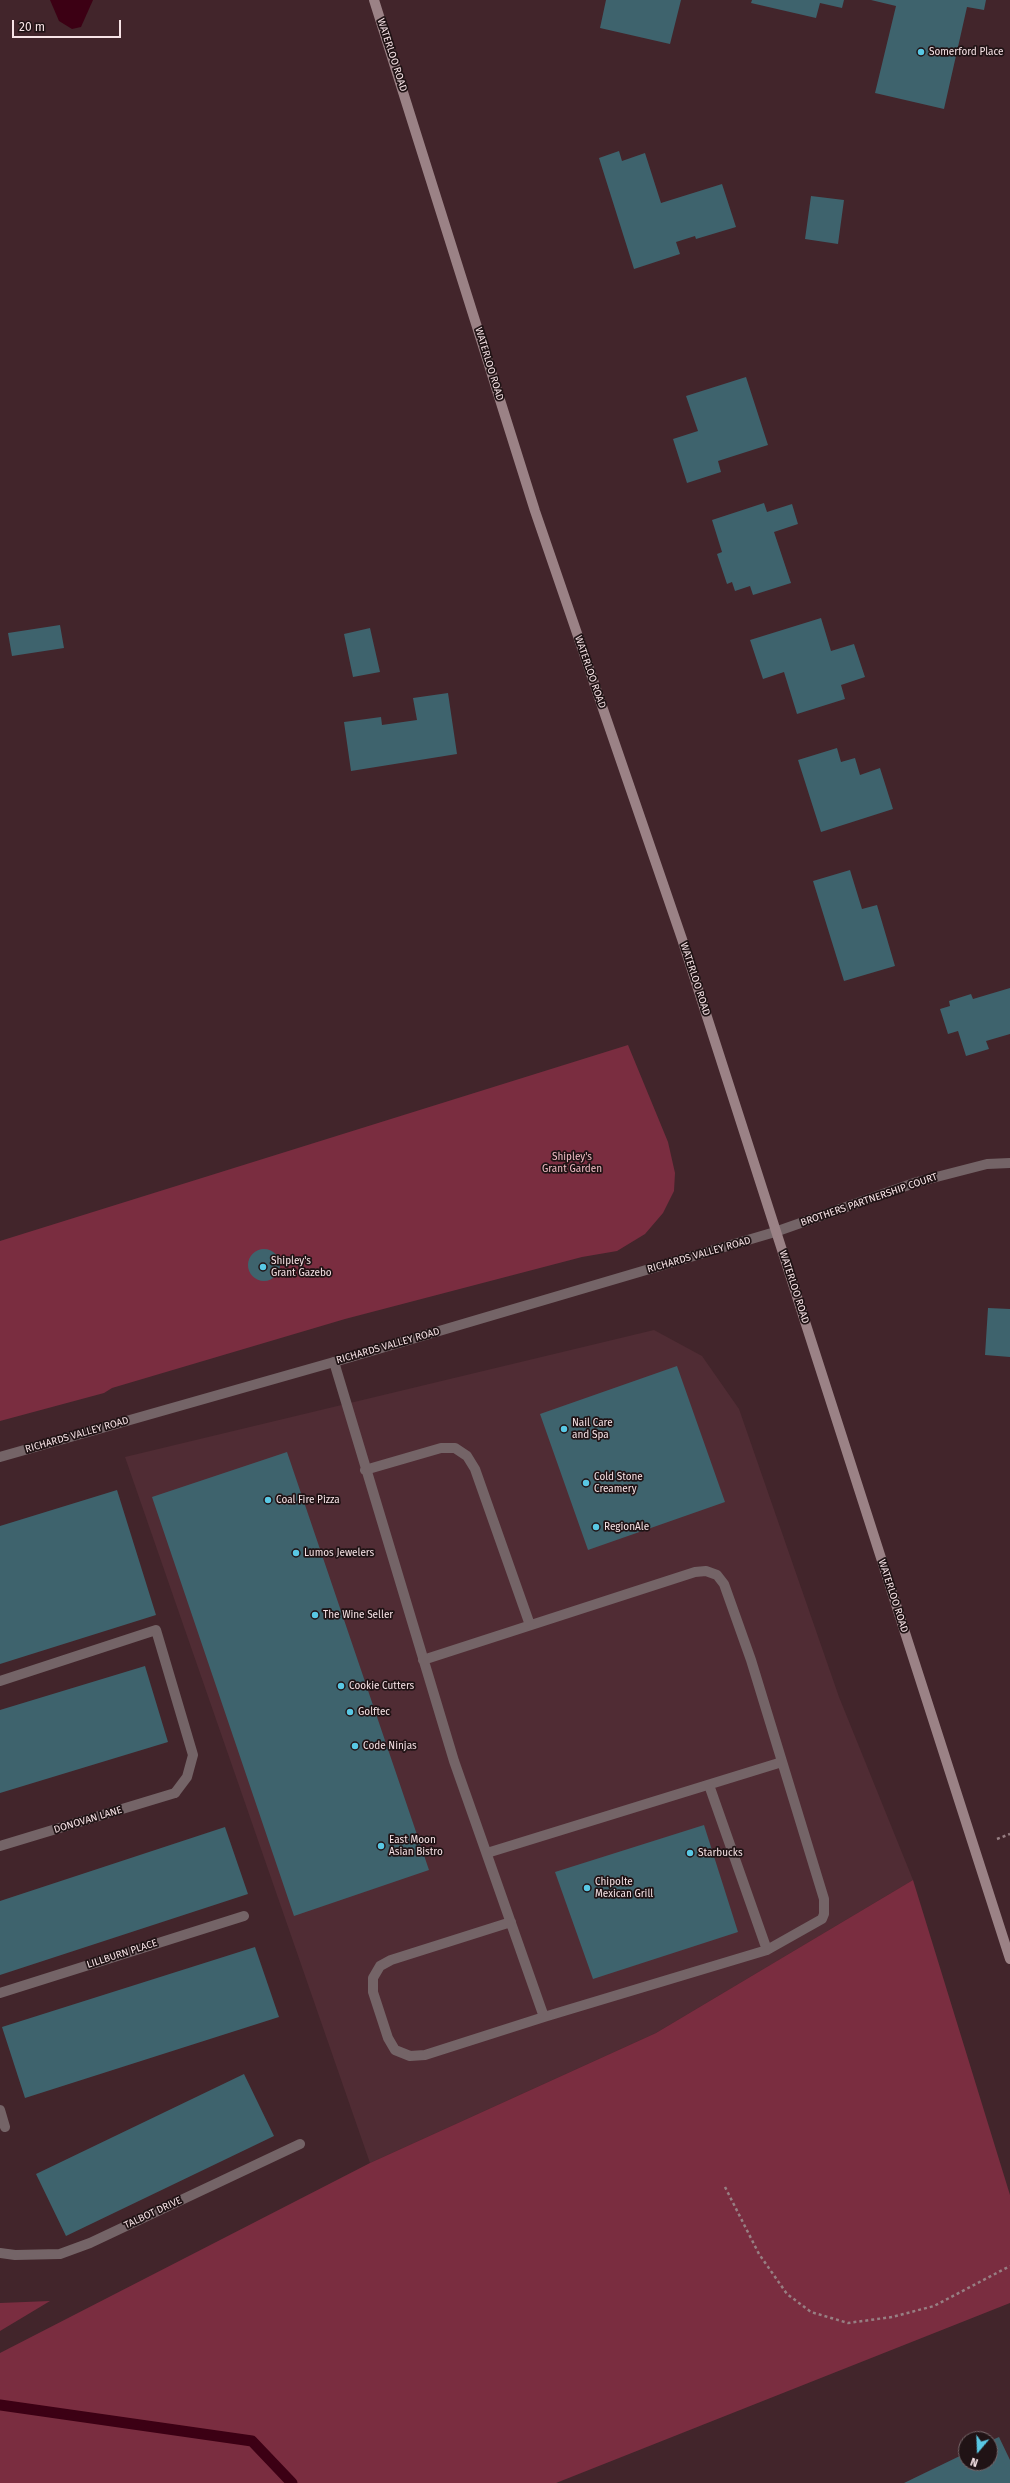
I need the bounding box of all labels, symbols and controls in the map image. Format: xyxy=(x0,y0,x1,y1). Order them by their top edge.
scale bar xyxy=(14,12,123,38)
street label: WATERLOO ROAD xyxy=(375,17,409,93)
text: 20 m xyxy=(19,20,45,34)
place label: Somerford Place xyxy=(929,46,1004,58)
marker: Somerford Place xyxy=(916,47,926,57)
street label: WATERLOO ROAD xyxy=(472,326,506,402)
street label: WATERLOO ROAD xyxy=(572,634,608,710)
street label: WATERLOO ROAD xyxy=(678,941,712,1017)
park label: Shipley's Grant Garden xyxy=(542,1151,602,1174)
street label: BROTHERS PARTNERSHIP COURT xyxy=(799,1171,939,1229)
street label: RICHARDS VALLEY ROAD xyxy=(646,1234,752,1276)
street label: WATERLOO ROAD xyxy=(777,1249,811,1325)
place label: Shipley's Grant Gazebo xyxy=(271,1255,332,1278)
marker: Shipley's Grant Gazebo xyxy=(258,1262,268,1272)
street label: RICHARDS VALLEY ROAD xyxy=(335,1325,441,1367)
street label: RICHARDS VALLEY ROAD xyxy=(24,1414,130,1456)
place label: Nail Care and Spa xyxy=(572,1417,613,1440)
marker: Nail Care and Spa xyxy=(559,1424,569,1434)
place label: Cold Stone Creamery xyxy=(594,1471,643,1494)
marker: Cold Stone Creamery xyxy=(581,1478,591,1488)
place label: Coal Fire Pizza xyxy=(276,1494,340,1506)
marker: Coal Fire Pizza xyxy=(263,1495,273,1505)
place label: RegionAle xyxy=(604,1521,649,1533)
marker: RegionAle xyxy=(591,1522,601,1532)
place label: Lumos Jewelers xyxy=(304,1547,374,1559)
marker: Lumos Jewelers xyxy=(291,1548,301,1558)
street label: WATERLOO ROAD xyxy=(876,1558,910,1634)
place label: The Wine Seller xyxy=(323,1609,393,1621)
marker: The Wine Seller xyxy=(310,1610,320,1620)
place label: Cookie Cutters xyxy=(349,1680,414,1692)
marker: Cookie Cutters xyxy=(336,1681,346,1691)
place label: Golftec xyxy=(358,1706,390,1718)
marker: Golftec xyxy=(345,1707,355,1717)
place label: Code Ninjas xyxy=(363,1740,417,1752)
marker: Code Ninjas xyxy=(350,1741,360,1751)
street label: DONOVAN LANE xyxy=(52,1804,124,1836)
place label: East Moon Asian Bistro xyxy=(389,1834,443,1858)
marker: East Moon Asian Bistro xyxy=(376,1841,386,1851)
place label: Starbucks xyxy=(698,1847,743,1859)
marker: Starbucks xyxy=(685,1848,695,1858)
place label: Chipolte Mexican Grill xyxy=(595,1876,653,1900)
marker: Chipolte Mexican Grill xyxy=(582,1883,592,1893)
street label: LILLBURN PLACE xyxy=(85,1937,159,1971)
street label: TALBOT DRIVE xyxy=(122,2194,184,2232)
north arrow xyxy=(958,2431,998,2471)
text: N xyxy=(969,2455,980,2469)

